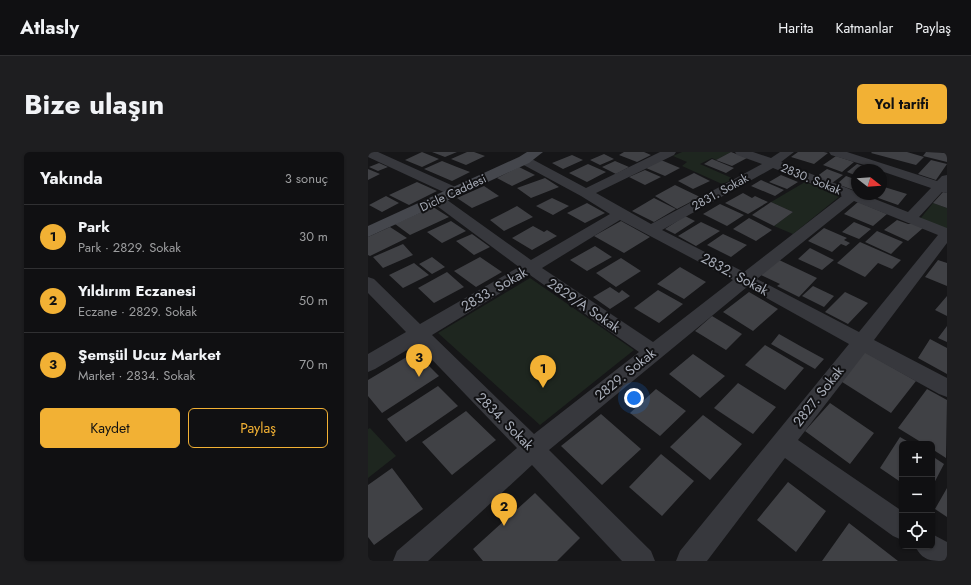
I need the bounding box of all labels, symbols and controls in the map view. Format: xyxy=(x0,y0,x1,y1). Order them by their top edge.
text: Atlasly xyxy=(20,14,79,41)
text: Harita xyxy=(778,18,814,38)
text: Katmanlar xyxy=(836,18,893,38)
text: Paylaş xyxy=(915,18,951,38)
text: Bize ulaşın xyxy=(24,84,164,125)
button: Yol tarifi xyxy=(857,84,947,124)
street label: 2830. Sokak xyxy=(778,159,845,200)
north arrow xyxy=(851,164,887,200)
text: Yakında xyxy=(40,166,103,190)
text: 3 sonuç xyxy=(285,169,328,188)
street label: 2831. Sokak xyxy=(689,169,752,215)
street label: Dicle Caddesi xyxy=(417,170,489,216)
text: Park xyxy=(78,216,110,238)
text: 1 xyxy=(50,227,56,246)
text: 30 m xyxy=(299,227,328,246)
text: Park · 2829. Sokak xyxy=(78,238,181,257)
street label: 2832. Sokak xyxy=(698,248,773,301)
street label: 2833. Sokak xyxy=(457,262,532,316)
street label: 2829/A Sokak xyxy=(543,273,625,337)
text: Yıldırım Eczanesi xyxy=(78,280,196,302)
text: 2 xyxy=(49,291,57,310)
text: 50 m xyxy=(299,291,328,310)
text: Eczane · 2829. Sokak xyxy=(78,302,197,321)
street label: 2829. Sokak xyxy=(590,343,660,405)
text: Şemşül Ucuz Market xyxy=(78,344,221,366)
pin: 3 xyxy=(406,344,432,377)
text: 3 xyxy=(49,355,57,374)
text: 70 m xyxy=(299,355,328,374)
pin: 1 xyxy=(530,355,556,388)
street label: 2827. Sokak xyxy=(788,361,849,431)
text: Market · 2834. Sokak xyxy=(78,366,195,385)
street label: 2834. Sokak xyxy=(472,388,539,455)
your location xyxy=(624,388,644,408)
button: Kaydet xyxy=(40,408,180,448)
button: Paylaş xyxy=(188,408,328,448)
map controls xyxy=(899,441,935,549)
button: + xyxy=(899,441,935,477)
button: − xyxy=(899,477,935,513)
pin: 2 xyxy=(491,493,517,526)
button: locate xyxy=(899,513,935,549)

